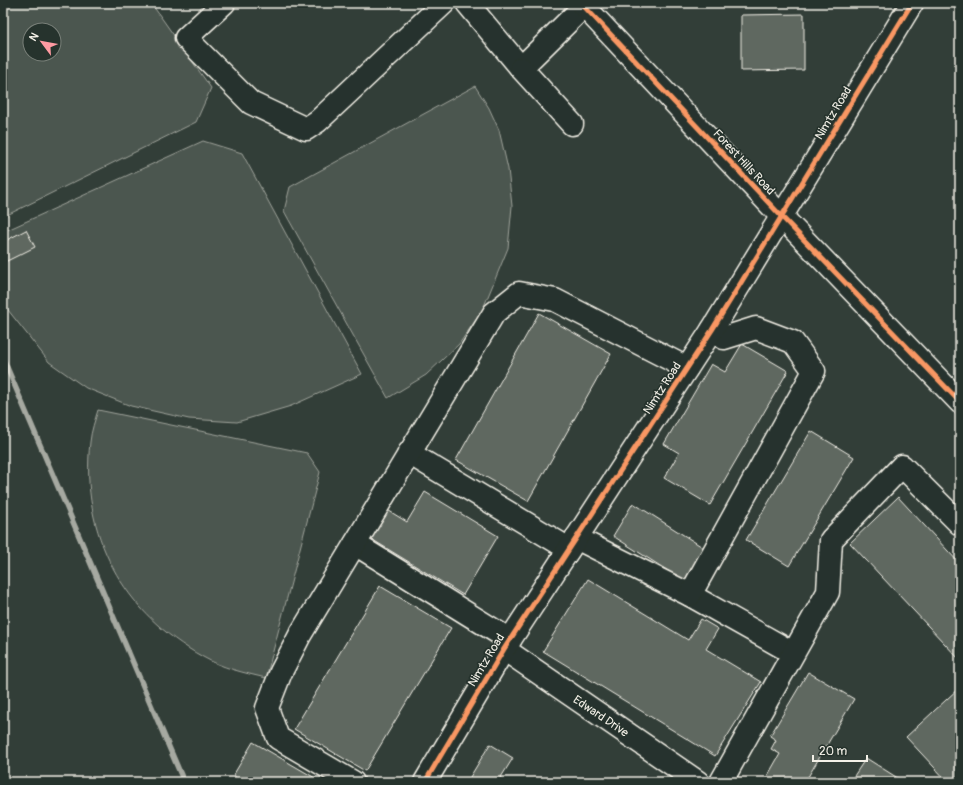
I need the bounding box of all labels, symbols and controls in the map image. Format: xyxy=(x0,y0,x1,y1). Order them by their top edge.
north arrow xyxy=(22,22,62,62)
text: N xyxy=(26,30,42,44)
street label: Nimtz Road xyxy=(812,84,855,142)
street label: Forest Hills Road xyxy=(709,126,778,198)
street label: Nimtz Road xyxy=(640,359,685,417)
street label: Nimtz Road xyxy=(465,631,508,689)
street label: Edward Drive xyxy=(570,692,631,741)
scale bar xyxy=(813,737,867,763)
text: 20 m xyxy=(819,744,848,759)

